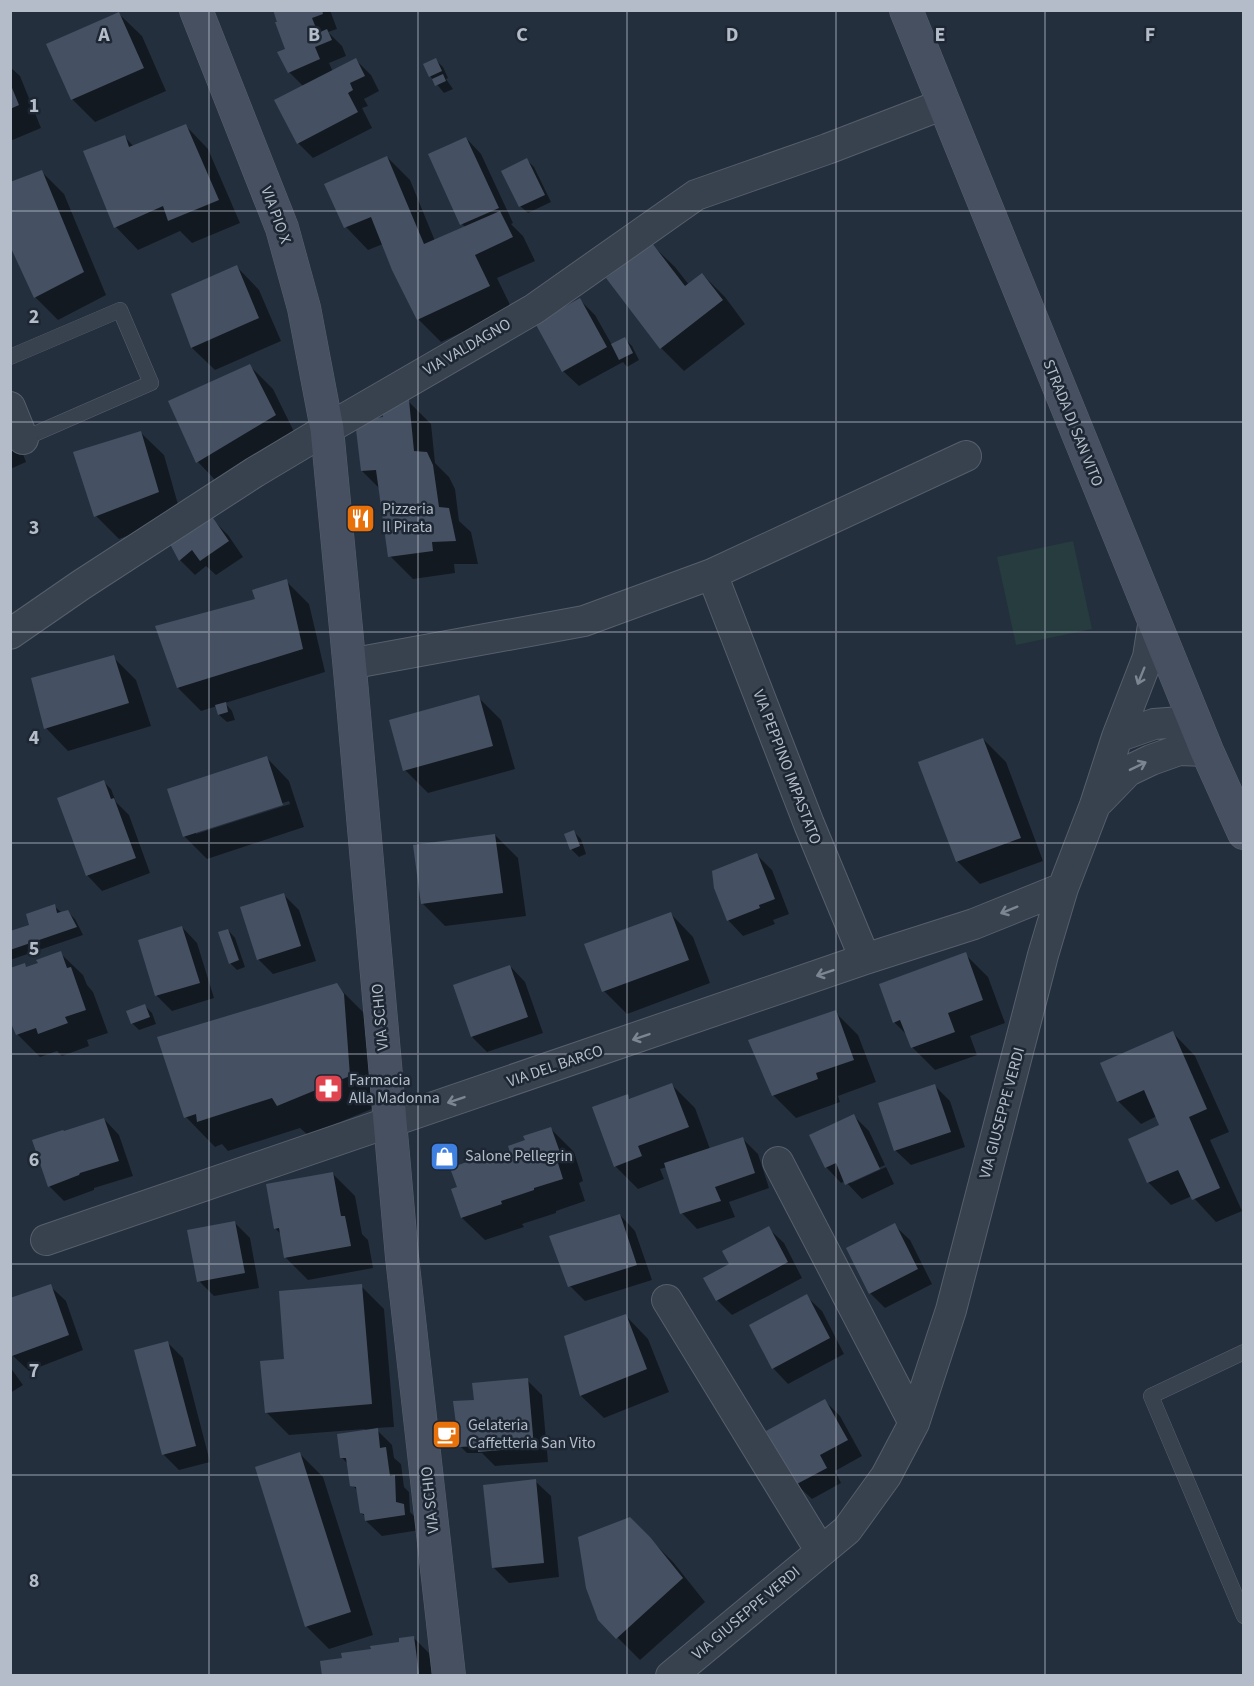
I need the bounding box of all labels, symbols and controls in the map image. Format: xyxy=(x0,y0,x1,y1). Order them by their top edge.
text: A xyxy=(97,21,110,49)
text: B xyxy=(308,21,320,49)
text: C xyxy=(516,21,528,49)
text: D xyxy=(726,21,738,49)
text: E xyxy=(935,21,945,49)
text: F xyxy=(1145,21,1155,49)
text: 1 xyxy=(29,92,39,120)
street label: VIA PIO X xyxy=(255,183,297,247)
text: 2 xyxy=(29,303,39,331)
street label: VIA VALDAGNO xyxy=(419,313,515,381)
street label: STRADA DI SAN VITO xyxy=(1037,356,1109,490)
place label: Pizzeria Il Pirata xyxy=(382,498,434,538)
restaurant icon: Pizzeria Il Pirata xyxy=(345,502,377,534)
text: 3 xyxy=(29,514,39,542)
one-way arrow xyxy=(1135,666,1146,685)
street label: VIA PEPPINO IMPASTATO xyxy=(747,687,827,847)
text: 4 xyxy=(29,724,40,752)
one-way arrow xyxy=(1128,760,1146,772)
one-way arrow xyxy=(1001,905,1019,916)
text: 5 xyxy=(29,935,39,963)
one-way arrow xyxy=(816,969,835,980)
street label: VIA SCHIO xyxy=(366,983,394,1051)
one-way arrow xyxy=(632,1032,650,1043)
street label: VIA DEL BARCO xyxy=(504,1039,606,1093)
street label: VIA GIUSEPPE VERDI xyxy=(974,1045,1030,1181)
place label: Farmacia Alla Madonna xyxy=(349,1069,440,1109)
pharmacy icon: Farmacia Alla Madonna xyxy=(312,1073,344,1105)
one-way arrow xyxy=(447,1096,466,1107)
shop icon: Salone Pellegrin xyxy=(428,1140,460,1172)
place label: Salone Pellegrin xyxy=(465,1145,573,1167)
text: 6 xyxy=(29,1146,39,1174)
text: 7 xyxy=(29,1357,39,1385)
place label: Gelateria Caffetteria San Vito xyxy=(468,1414,596,1454)
cafe icon: Gelateria Caffetteria San Vito xyxy=(431,1418,463,1450)
street label: VIA SCHIO xyxy=(416,1465,444,1535)
street label: VIA GIUSEPPE VERDI xyxy=(687,1561,805,1665)
text: 8 xyxy=(29,1567,39,1595)

